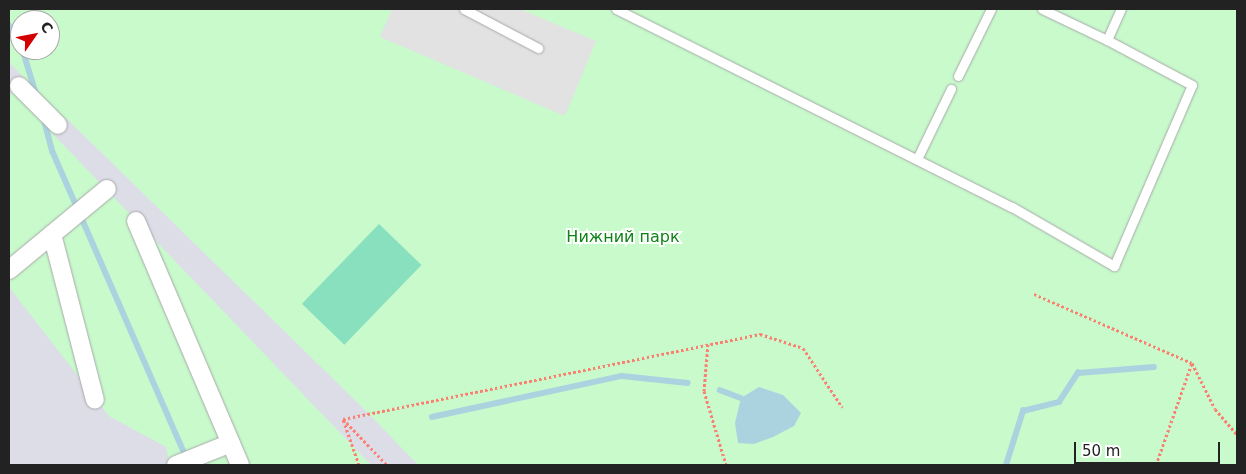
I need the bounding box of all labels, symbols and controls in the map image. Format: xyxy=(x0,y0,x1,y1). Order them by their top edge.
north arrow xyxy=(10,10,60,60)
text: С xyxy=(37,19,56,36)
park label: Нижний парк xyxy=(566,227,680,247)
scale bar xyxy=(1076,432,1222,464)
text: 50 m xyxy=(1082,442,1120,460)

